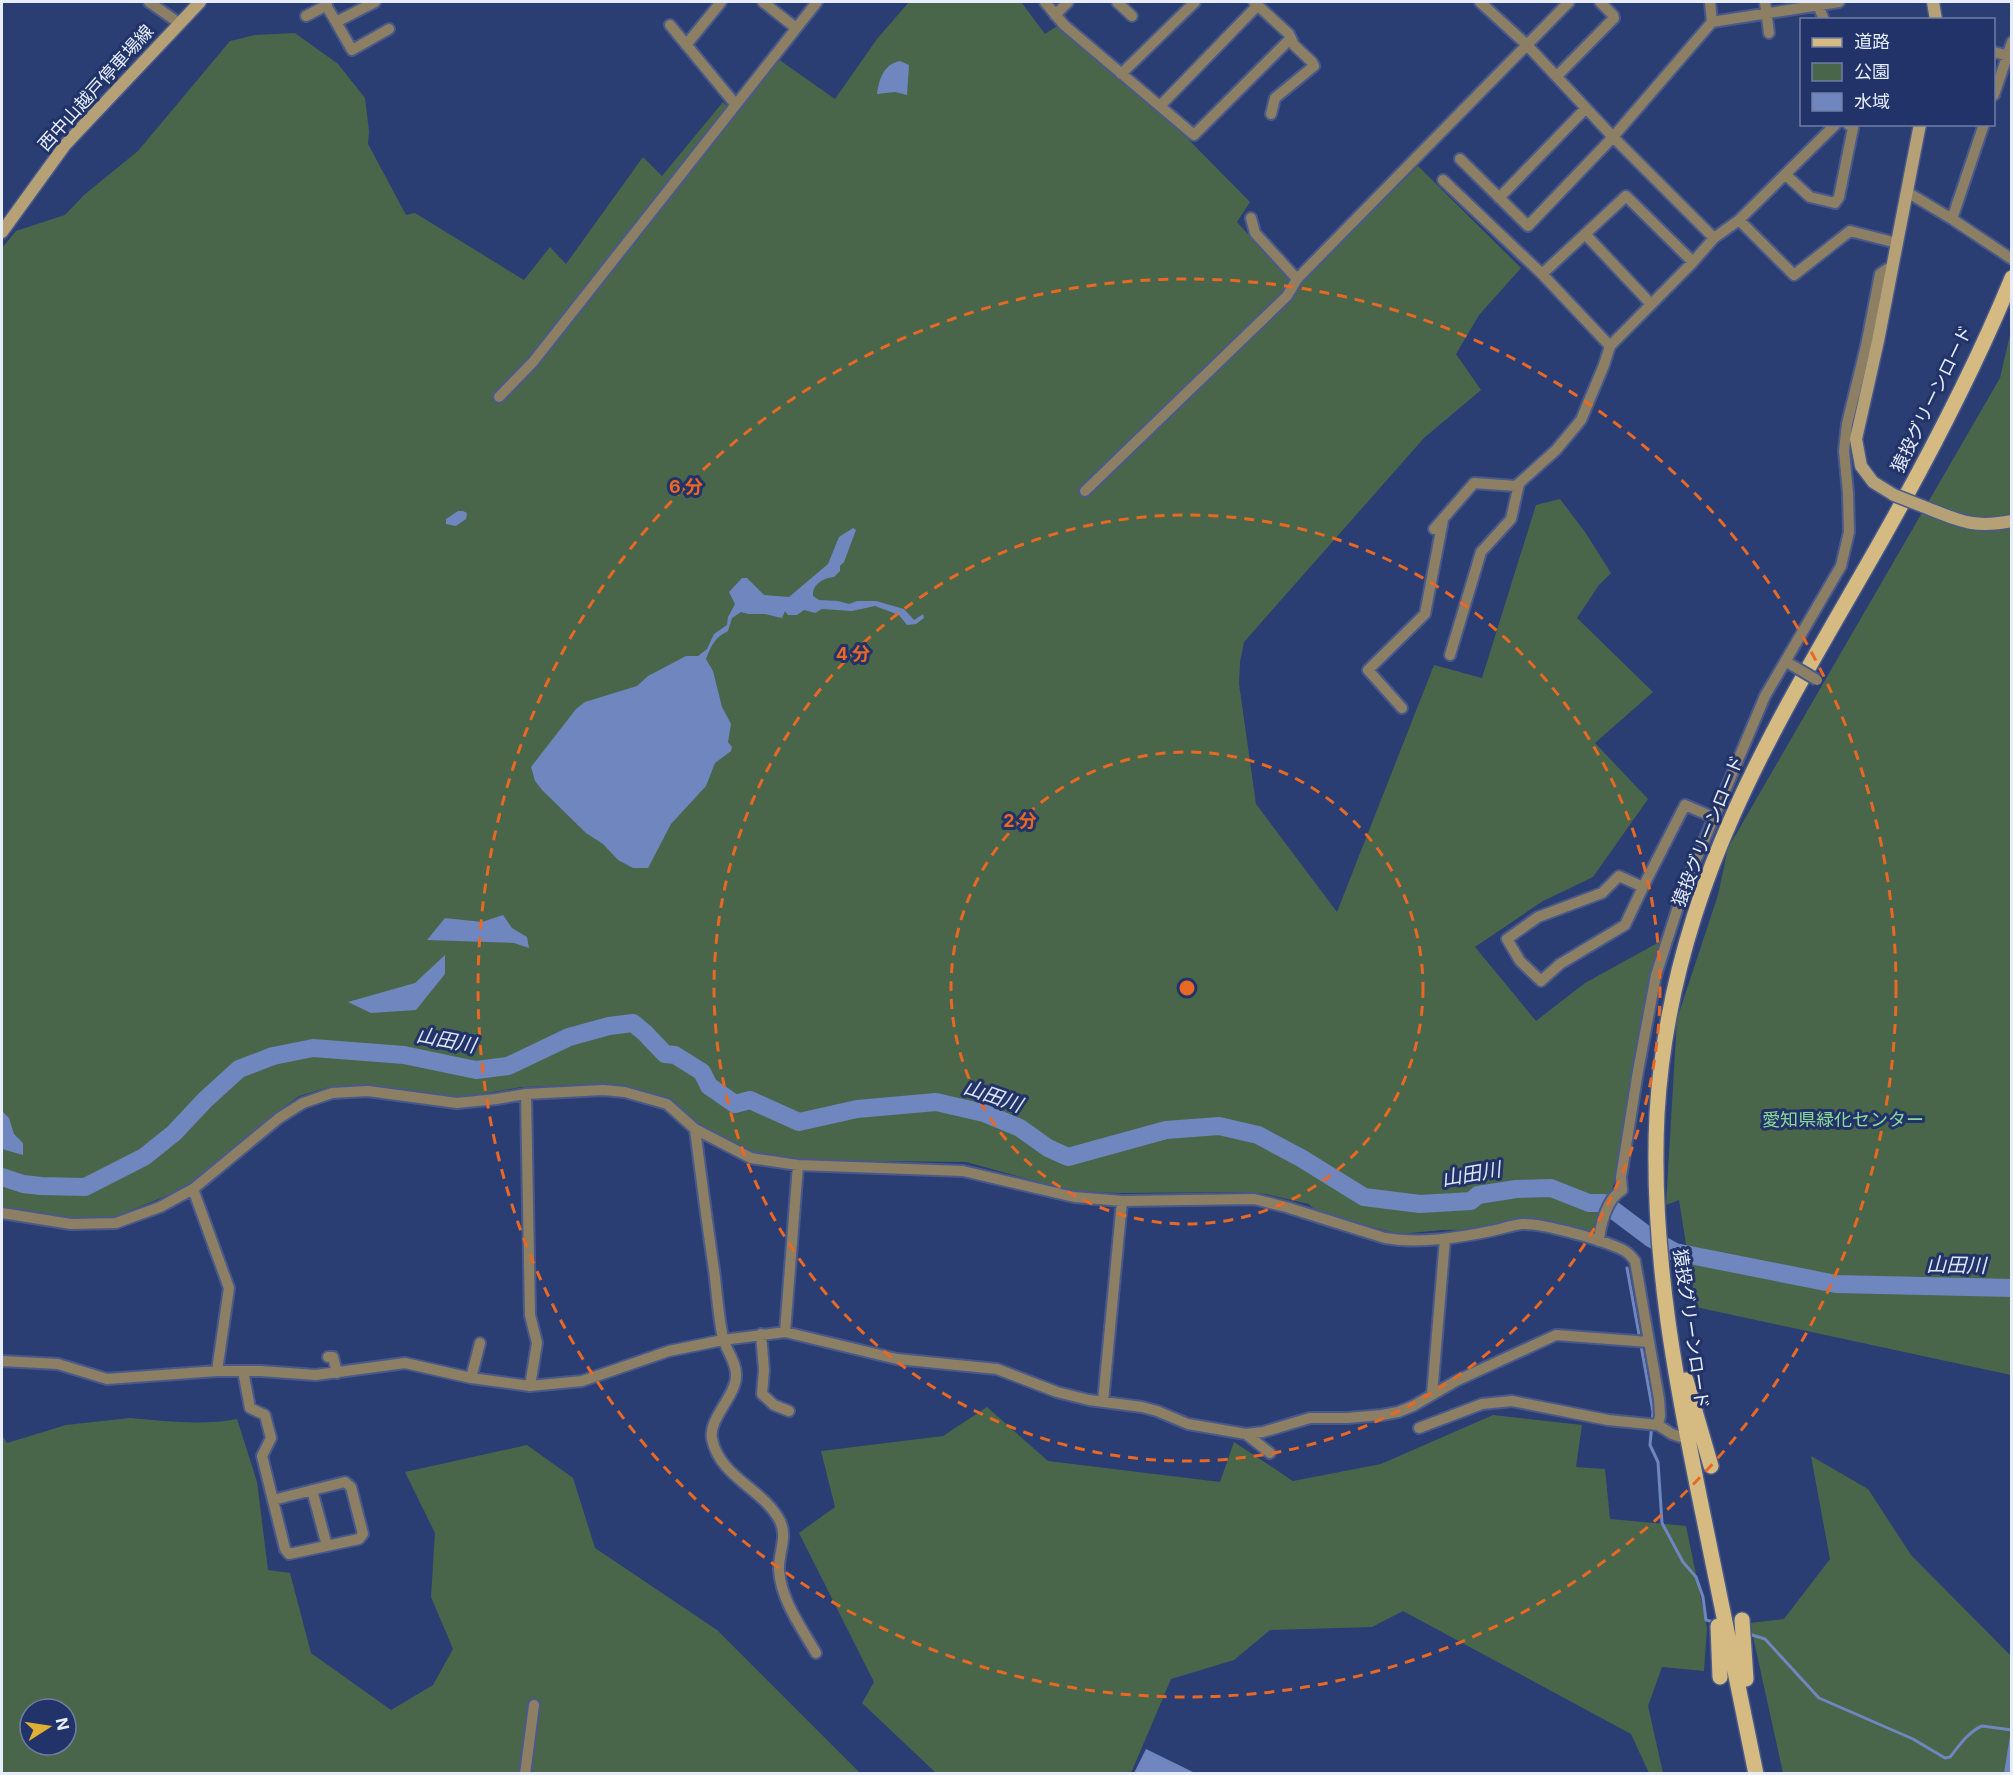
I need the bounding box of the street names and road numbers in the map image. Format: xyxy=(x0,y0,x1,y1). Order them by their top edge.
street label: 西中山越戸停車場線 xyxy=(34,20,158,155)
street label: 猿投グリーンロード xyxy=(1887,322,1976,476)
street label: 猿投グリーンロード xyxy=(1668,752,1747,909)
street label: 猿投グリーンロード xyxy=(1670,1248,1713,1410)

